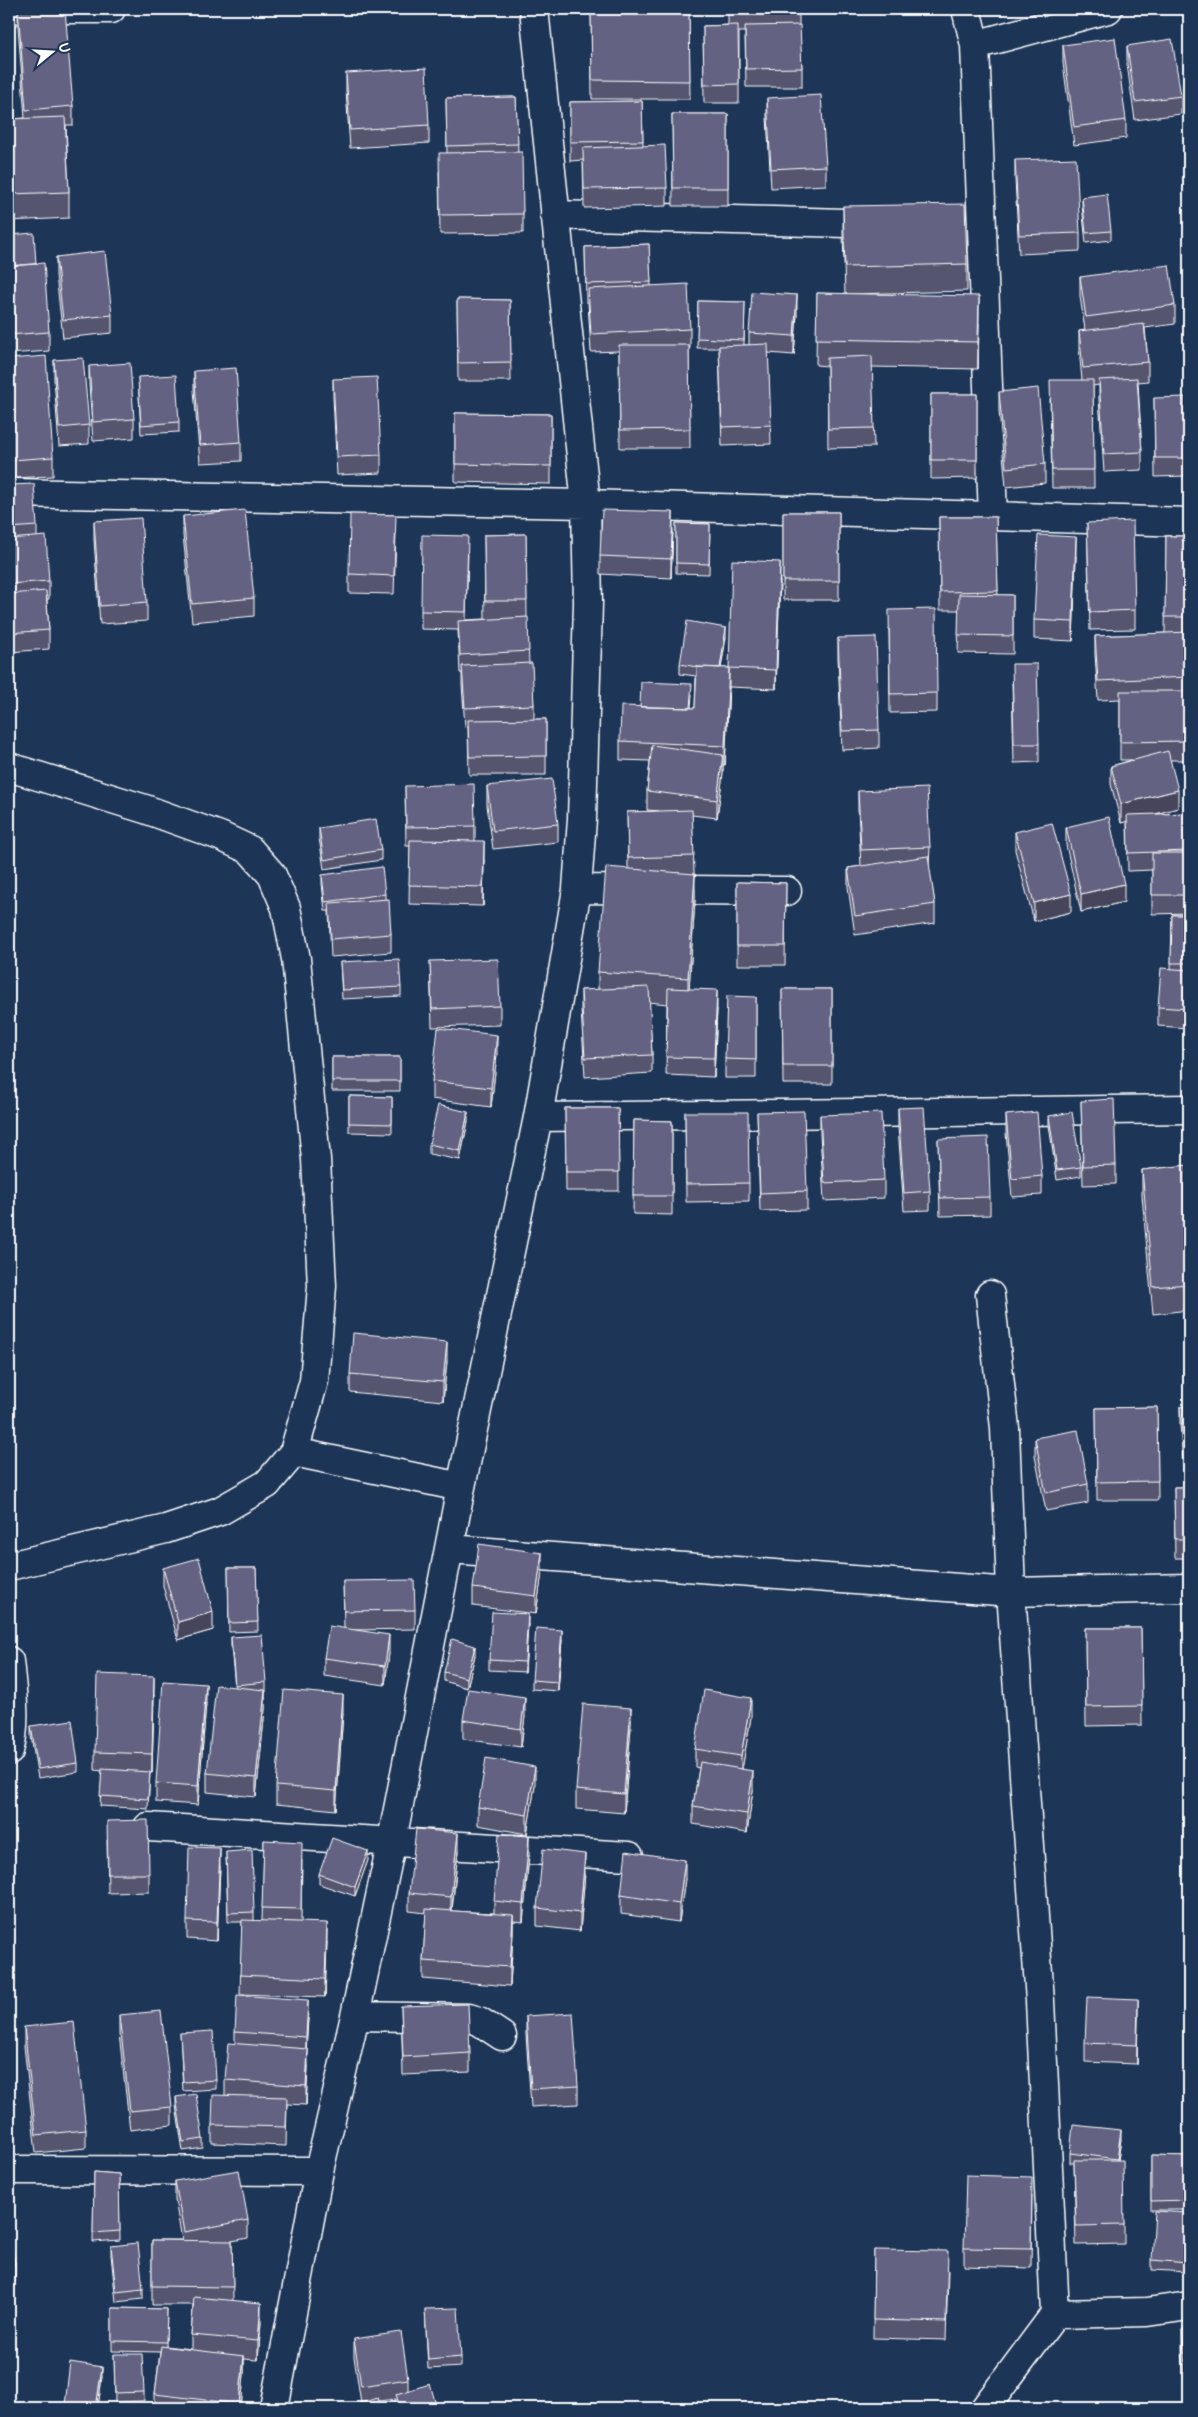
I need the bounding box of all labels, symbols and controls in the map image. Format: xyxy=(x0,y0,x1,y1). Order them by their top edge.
north arrow xyxy=(28,28,78,78)
text: U xyxy=(54,41,73,55)

